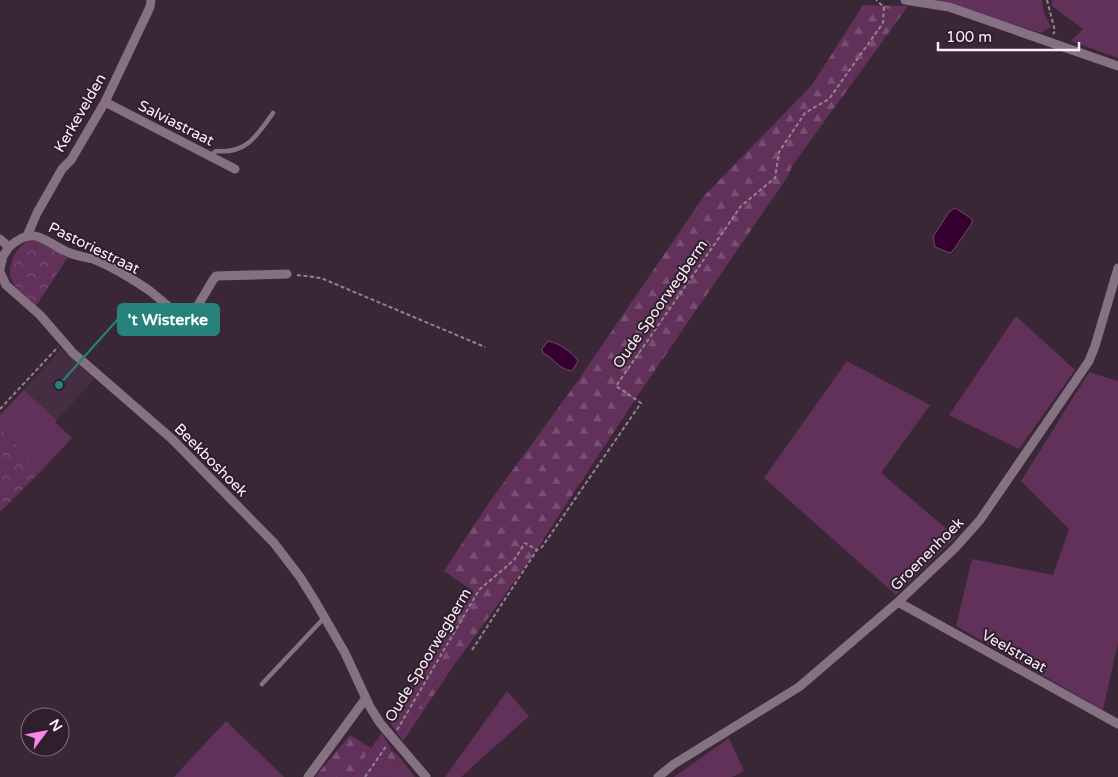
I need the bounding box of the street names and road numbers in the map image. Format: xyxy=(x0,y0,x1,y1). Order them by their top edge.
street label: Kerkevelden xyxy=(50,70,110,156)
street label: Salviastraat xyxy=(135,96,217,150)
street label: Pastoriestraat xyxy=(46,218,143,278)
street label: Oude Spoorwegberm xyxy=(609,236,711,372)
street label: Beekboshoek xyxy=(171,420,251,500)
street label: Groenenhoek xyxy=(887,514,967,594)
street label: Oude Spoorwegberm xyxy=(381,585,475,725)
street label: Veelstraat xyxy=(978,626,1050,676)

